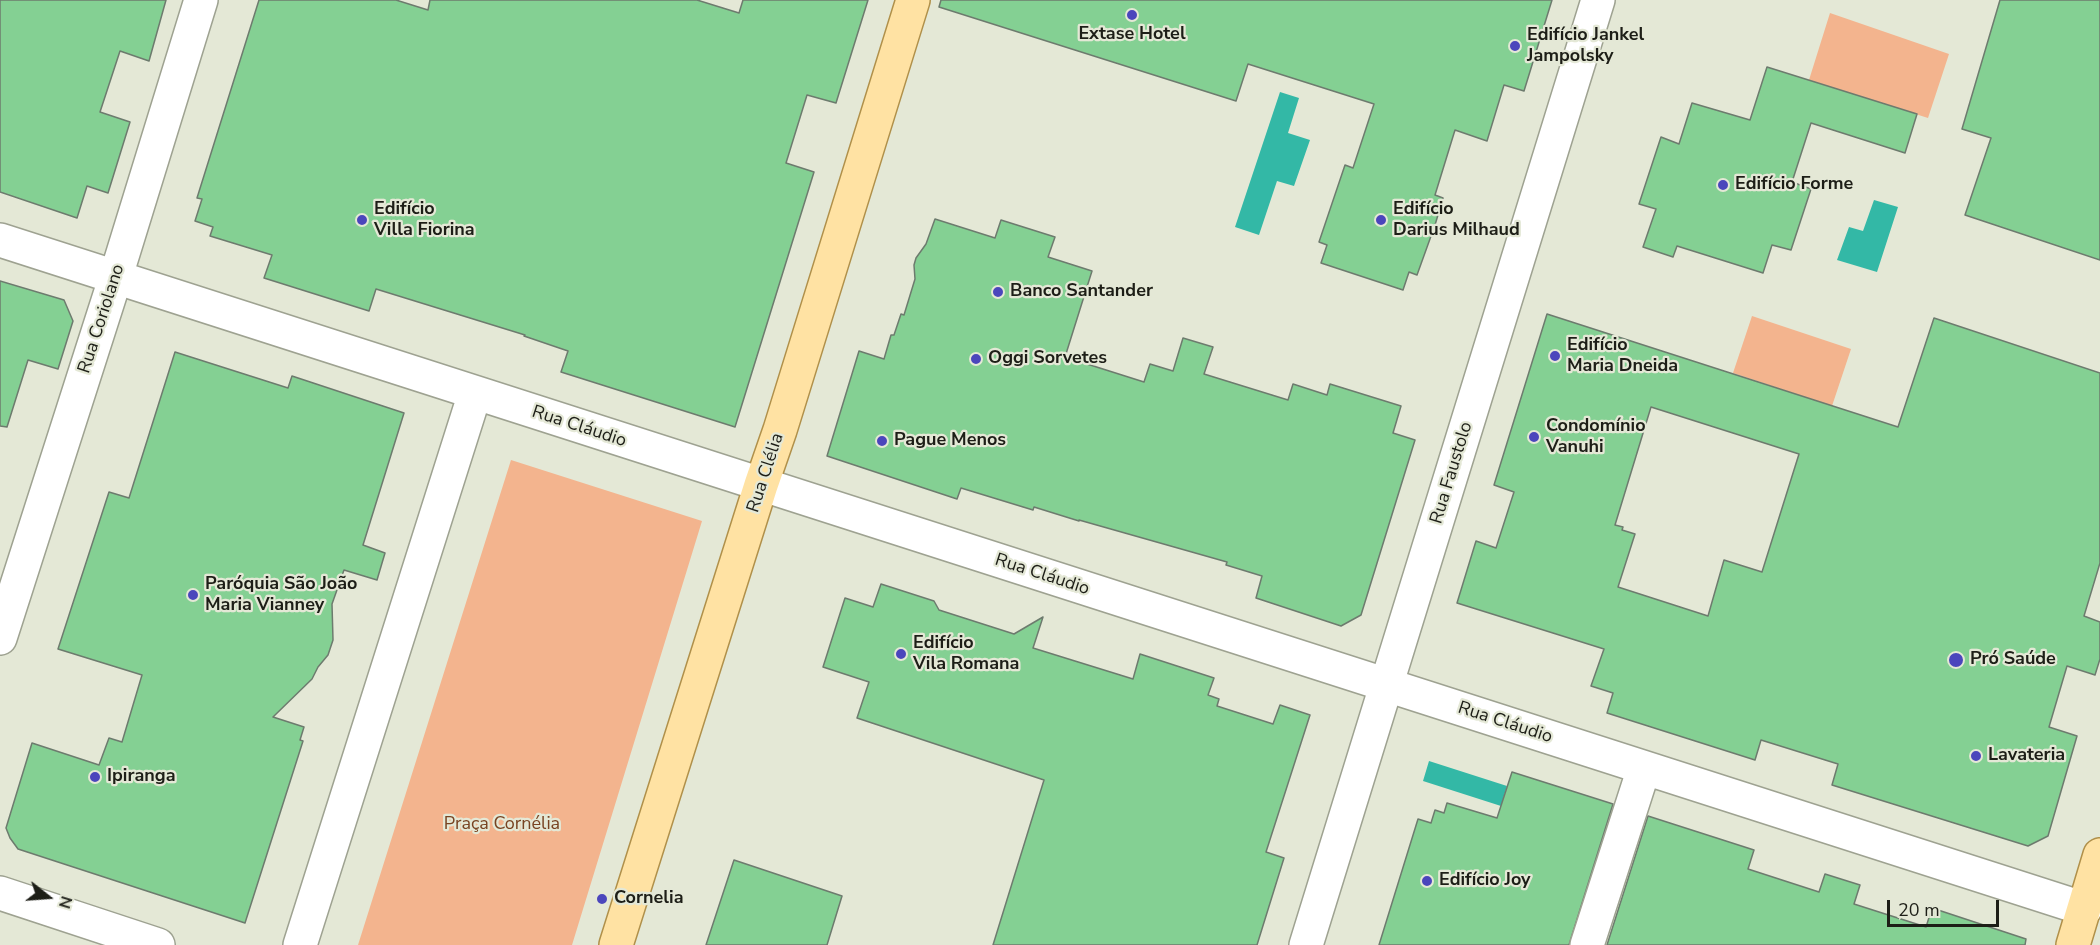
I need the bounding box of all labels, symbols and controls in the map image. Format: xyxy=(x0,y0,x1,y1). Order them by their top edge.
marker: Extase Hotel xyxy=(1125,8,1139,22)
place label: Extase Hotel xyxy=(1078,24,1186,46)
place label: Edifício Jankel Jampolsky xyxy=(1527,25,1644,68)
marker: Edifício Jankel Jampolsky xyxy=(1508,39,1522,53)
place label: Edifício Forme xyxy=(1735,174,1853,196)
marker: Edifício Forme xyxy=(1716,178,1730,192)
place label: Edifício Villa Fiorina xyxy=(374,199,475,242)
place label: Edifício Darius Milhaud xyxy=(1393,199,1520,242)
marker: Edifício Villa Fiorina xyxy=(355,213,369,227)
marker: Edifício Darius Milhaud xyxy=(1374,213,1388,227)
street label: Rua Coriolano xyxy=(74,262,130,376)
place label: Banco Santander xyxy=(1010,281,1153,303)
marker: Banco Santander xyxy=(991,285,1005,299)
place label: Edifício Maria Dneida xyxy=(1567,335,1678,378)
place label: Oggi Sorvetes xyxy=(988,348,1107,370)
marker: Edifício Maria Dneida xyxy=(1548,349,1562,363)
marker: Oggi Sorvetes xyxy=(969,352,983,366)
street label: Rua Cláudio xyxy=(529,402,629,452)
place label: Condomínio Vanuhi xyxy=(1546,416,1646,458)
street label: Rua Faustolo xyxy=(1426,419,1478,527)
place label: Pague Menos xyxy=(894,430,1006,452)
marker: Condomínio Vanuhi xyxy=(1527,430,1541,444)
street label: Rua Clélia xyxy=(743,431,789,515)
marker: Pague Menos xyxy=(875,434,889,448)
street label: Rua Cláudio xyxy=(992,550,1092,600)
place label: Paróquia São João Maria Vianney xyxy=(205,574,357,616)
marker: Paróquia São João Maria Vianney xyxy=(186,588,200,602)
place label: Edifício Vila Romana xyxy=(913,633,1019,676)
marker: Edifício Vila Romana xyxy=(894,647,908,661)
place label: Pró Saúde xyxy=(1970,649,2056,671)
marker: Pró Saúde xyxy=(1947,651,1965,669)
street label: Rua Cláudio xyxy=(1455,698,1555,748)
place label: Lavateria xyxy=(1988,745,2065,767)
marker: Lavateria xyxy=(1969,749,1983,763)
place label: Ipiranga xyxy=(107,766,176,788)
marker: Ipiranga xyxy=(88,770,102,784)
park label: Praça Cornélia xyxy=(444,814,560,836)
north arrow xyxy=(18,867,78,927)
place label: Edifício Joy xyxy=(1439,870,1531,892)
marker: Edifício Joy xyxy=(1420,874,1434,888)
place label: Cornelia xyxy=(614,888,683,910)
scale bar xyxy=(1890,888,2002,926)
marker: Cornelia xyxy=(595,892,609,906)
text: N xyxy=(53,893,77,911)
text: 20 m xyxy=(1898,898,1940,922)

